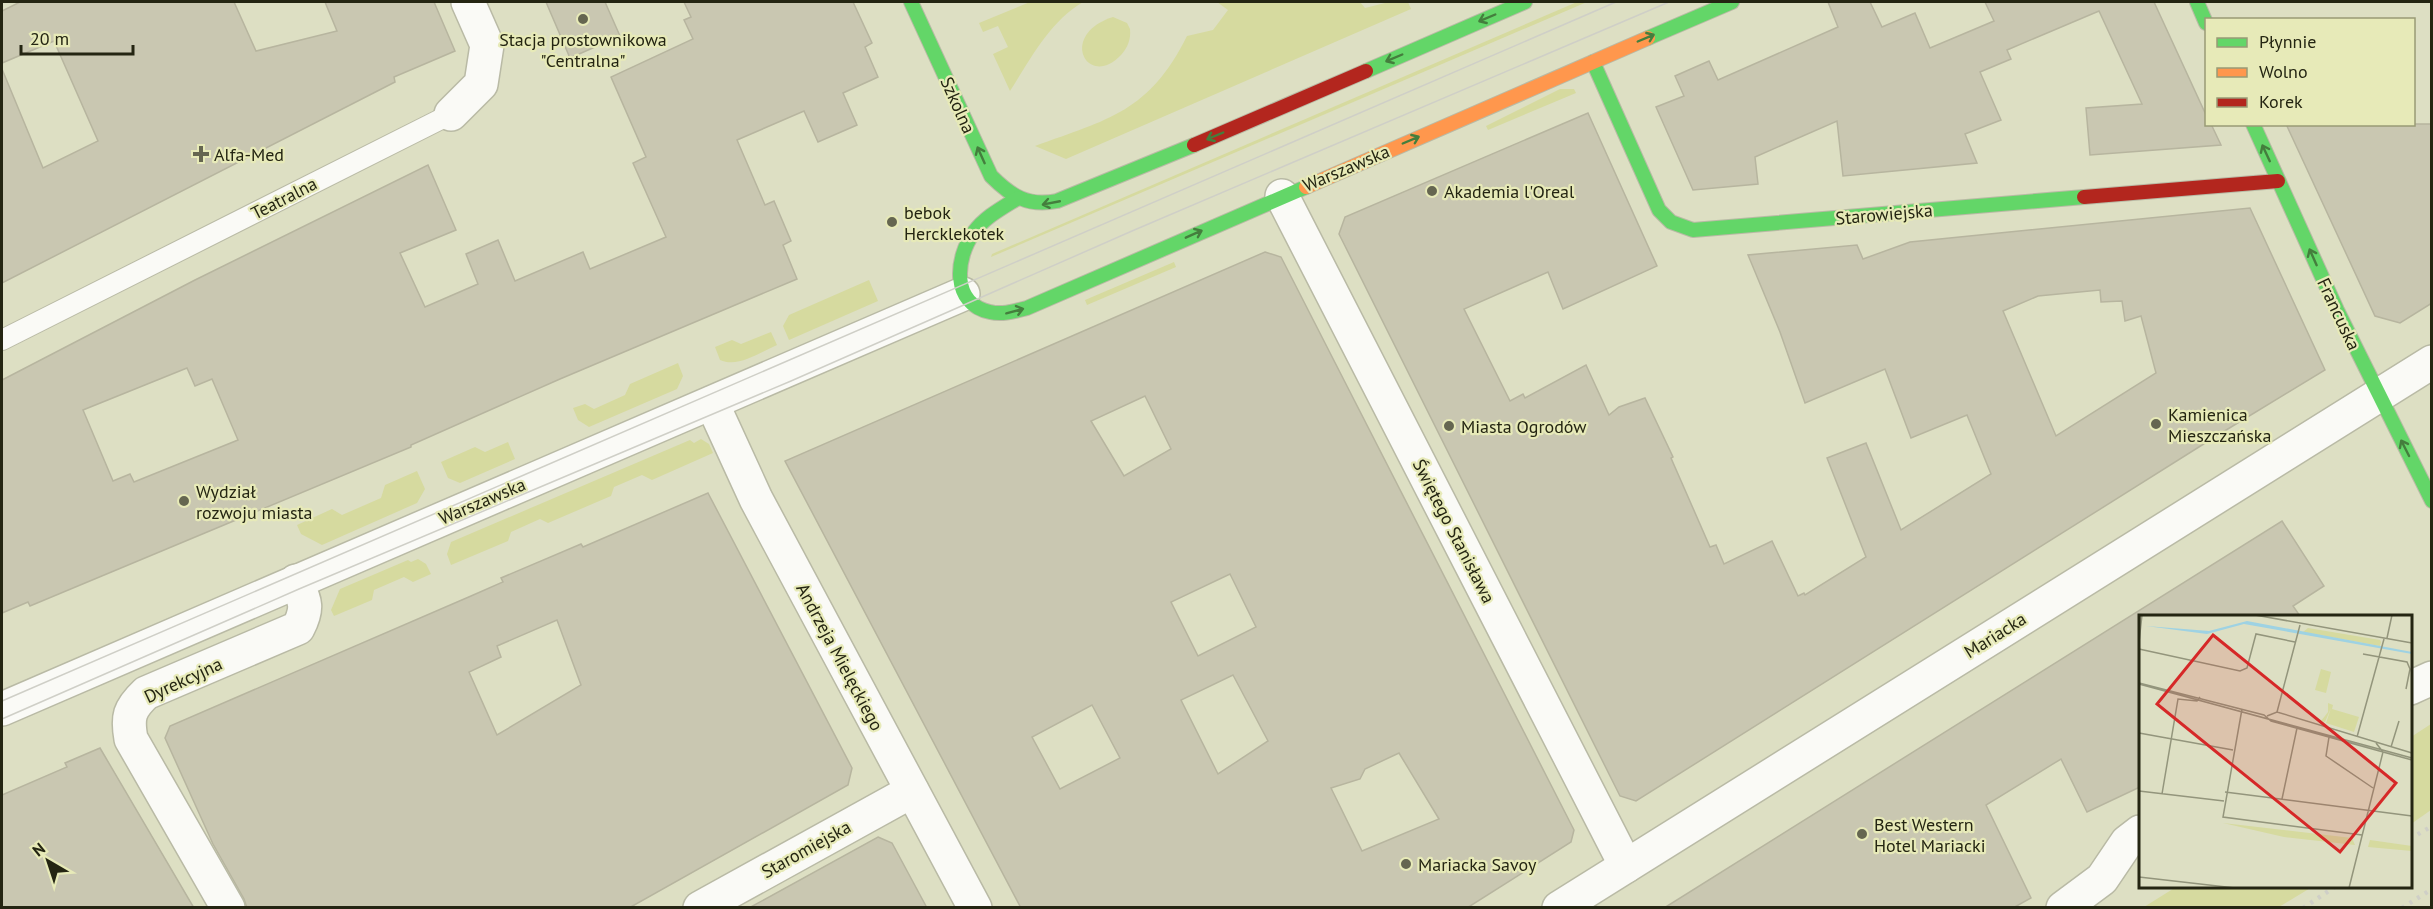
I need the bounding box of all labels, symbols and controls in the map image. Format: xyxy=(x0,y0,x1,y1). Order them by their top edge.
marker: Stacja prostownikowa "Centralna" xyxy=(576,12,590,26)
one-way arrow xyxy=(1478,13,1496,24)
scale bar xyxy=(21,18,134,56)
legend xyxy=(2205,18,2415,126)
text: 20 m xyxy=(30,27,69,50)
place label: Stacja prostownikowa "Centralna" xyxy=(499,28,667,72)
text: Płynnie xyxy=(2259,30,2316,53)
one-way arrow xyxy=(1637,32,1655,44)
one-way arrow xyxy=(1386,53,1404,64)
text: Wolno xyxy=(2259,60,2308,83)
street label: Szkolna xyxy=(935,73,981,137)
text: Korek xyxy=(2259,90,2303,113)
one-way arrow xyxy=(1207,130,1225,142)
one-way arrow xyxy=(1402,134,1420,145)
street label: Warszawska xyxy=(1299,139,1393,197)
place label: Alfa-Med xyxy=(214,143,284,166)
one-way arrow xyxy=(2259,144,2271,162)
marker: Alfa-Med xyxy=(192,145,210,163)
one-way arrow xyxy=(974,146,986,164)
street label: Teatralna xyxy=(247,172,321,224)
place label: Akademia l'Oreal xyxy=(1444,180,1575,203)
marker: Akademia l'Oreal xyxy=(1425,184,1439,198)
one-way arrow xyxy=(1042,198,1061,209)
street label: Starowiejska xyxy=(1835,198,1933,230)
place label: bebok Hercklekotek xyxy=(904,201,1005,245)
marker: bebok Hercklekotek xyxy=(885,215,899,229)
one-way arrow xyxy=(1184,228,1202,240)
one-way arrow xyxy=(2306,248,2317,266)
street label: Francuska xyxy=(2312,274,2366,354)
one-way arrow xyxy=(1005,305,1024,316)
place label: Kamienica Mieszczańska xyxy=(2168,403,2271,447)
place label: Miasta Ogrodów xyxy=(1461,415,1587,438)
marker: Kamienica Mieszczańska xyxy=(2149,417,2163,431)
marker: Miasta Ogrodów xyxy=(1442,419,1456,433)
one-way arrow xyxy=(2399,440,2411,458)
street label: Świętego Stanisława xyxy=(1408,455,1500,607)
street label: Warszawska xyxy=(435,472,529,530)
place label: Wydział rozwoju miasta xyxy=(196,480,313,524)
marker: Wydział rozwoju miasta xyxy=(177,494,191,508)
street label: Andrzeja Mielęckiego xyxy=(791,579,889,735)
street label: Mariacka xyxy=(1960,607,2030,663)
inset map xyxy=(2139,615,2412,888)
street label: Dyrekcyjna xyxy=(140,652,226,708)
place label: Best Western Hotel Mariacki xyxy=(1874,813,1985,857)
street label: Staromiejska xyxy=(757,815,855,883)
marker: Best Western Hotel Mariacki xyxy=(1855,827,1869,841)
north arrow xyxy=(18,831,78,891)
text: N xyxy=(28,838,49,860)
place label: Mariacka Savoy xyxy=(1418,853,1537,876)
marker: Mariacka Savoy xyxy=(1399,857,1413,871)

